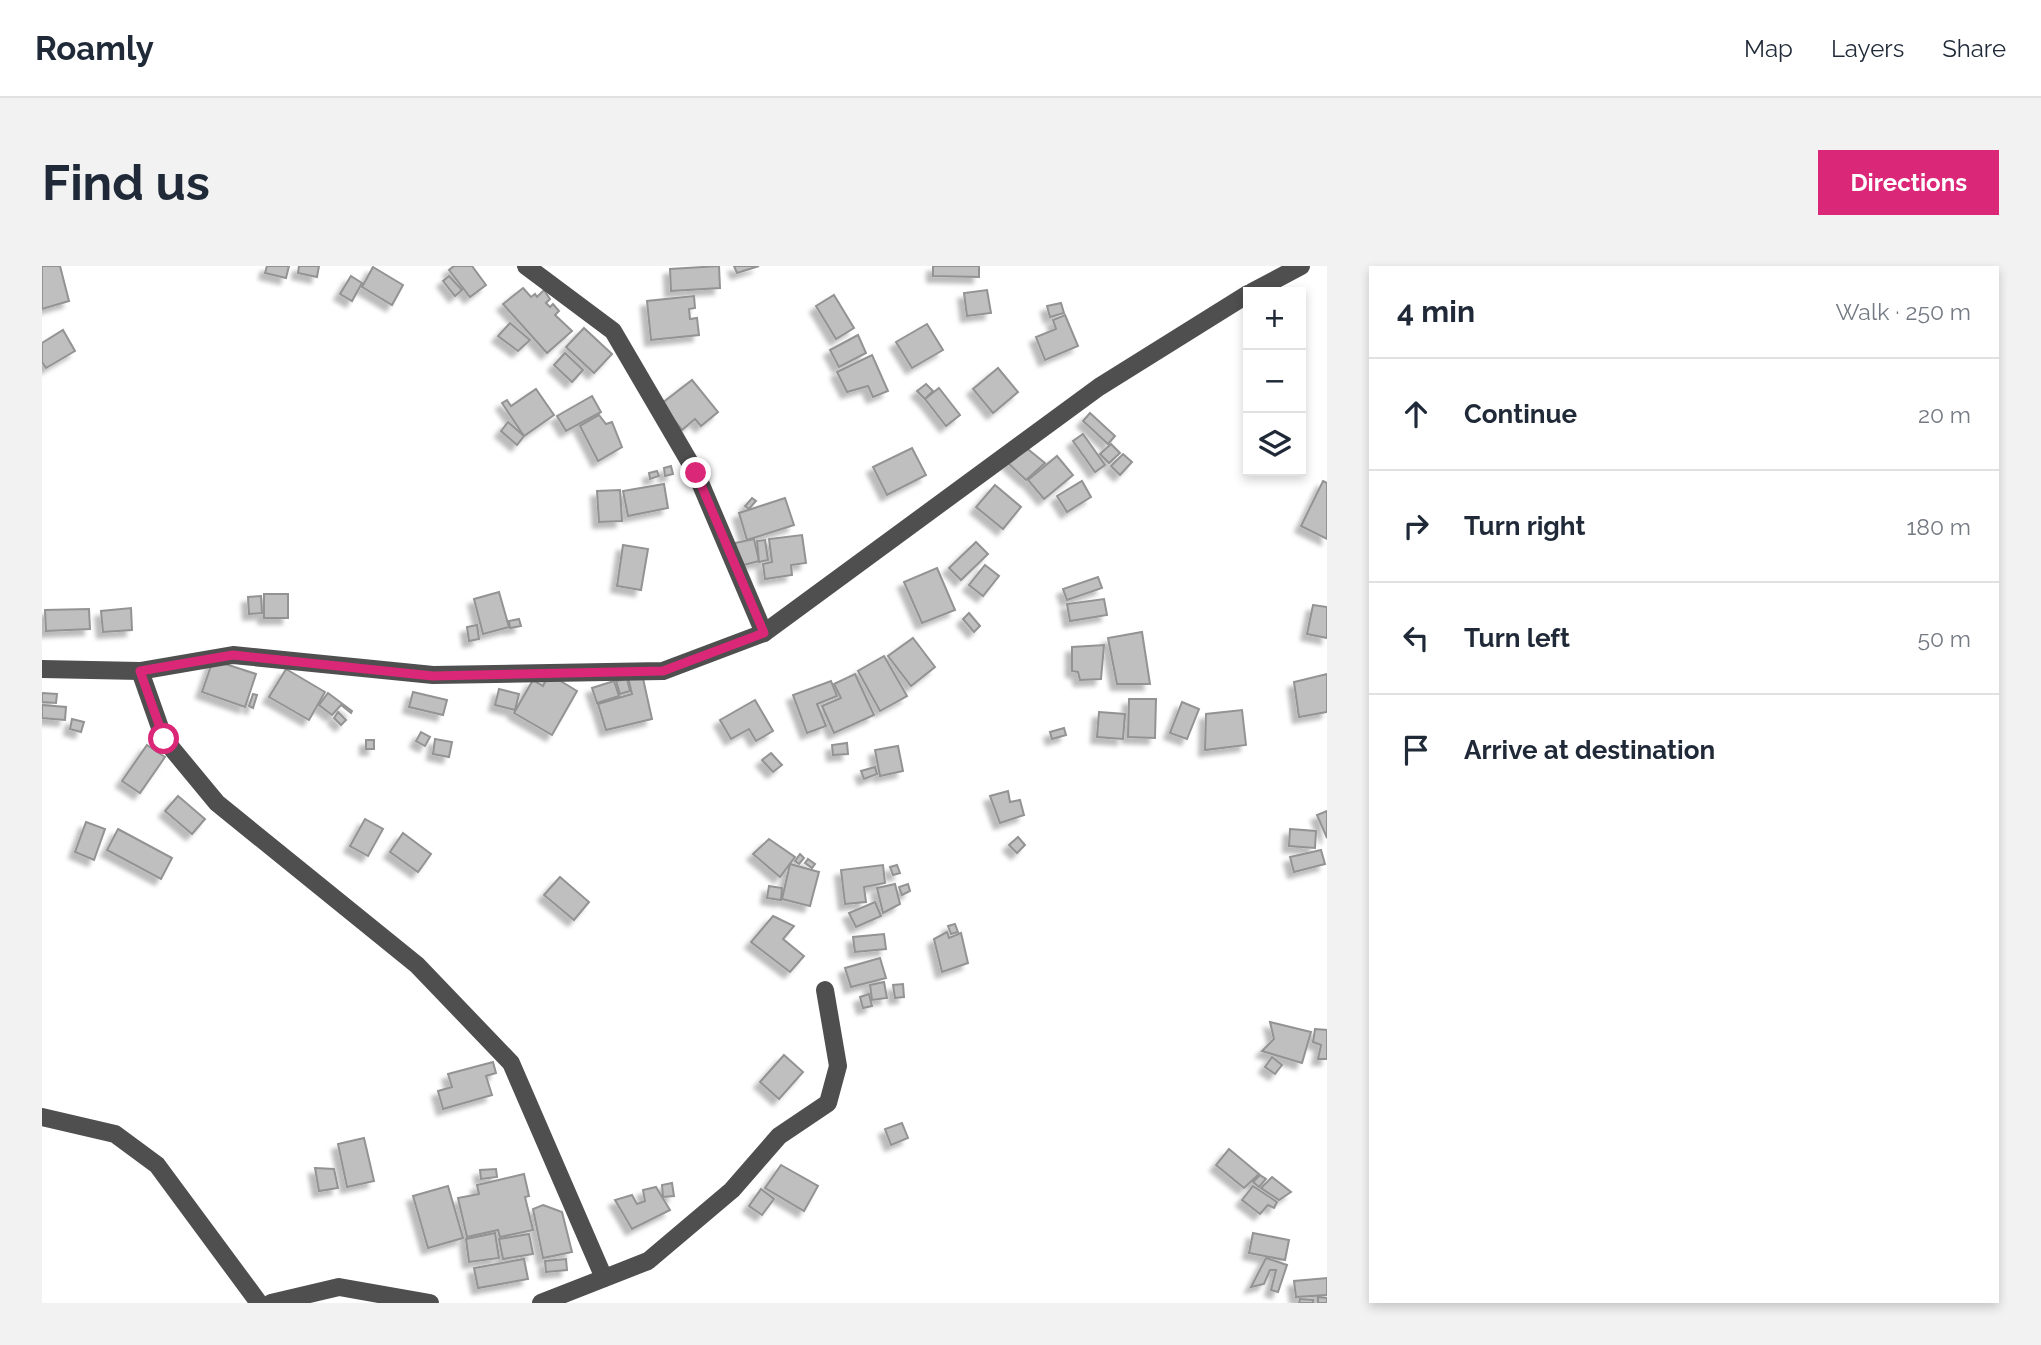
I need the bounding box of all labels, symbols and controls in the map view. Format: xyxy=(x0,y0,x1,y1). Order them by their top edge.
text: Roamly xyxy=(35,29,154,68)
text: Map xyxy=(1744,34,1793,63)
text: Layers xyxy=(1831,34,1904,63)
text: Share xyxy=(1942,34,2006,63)
button: Directions xyxy=(1818,150,1999,215)
text: Find us xyxy=(42,154,210,211)
map controls xyxy=(1243,287,1306,476)
button: + xyxy=(1243,287,1306,350)
text: 4 min xyxy=(1397,294,1475,329)
text: Walk · 250 m xyxy=(1836,298,1971,325)
button: − xyxy=(1243,350,1306,413)
icon: ahead xyxy=(1397,395,1435,433)
text: Continue xyxy=(1464,399,1577,429)
text: 20 m xyxy=(1918,401,1971,428)
button: layers xyxy=(1243,413,1306,476)
route end xyxy=(680,457,711,488)
icon: right xyxy=(1397,507,1435,545)
text: Turn right xyxy=(1464,511,1585,541)
text: 180 m xyxy=(1906,513,1971,540)
icon: left xyxy=(1397,619,1435,657)
text: Turn left xyxy=(1464,623,1570,653)
text: 50 m xyxy=(1917,625,1971,652)
route start xyxy=(148,723,179,754)
icon: arrive xyxy=(1397,731,1435,769)
text: Arrive at destination xyxy=(1464,735,1715,765)

